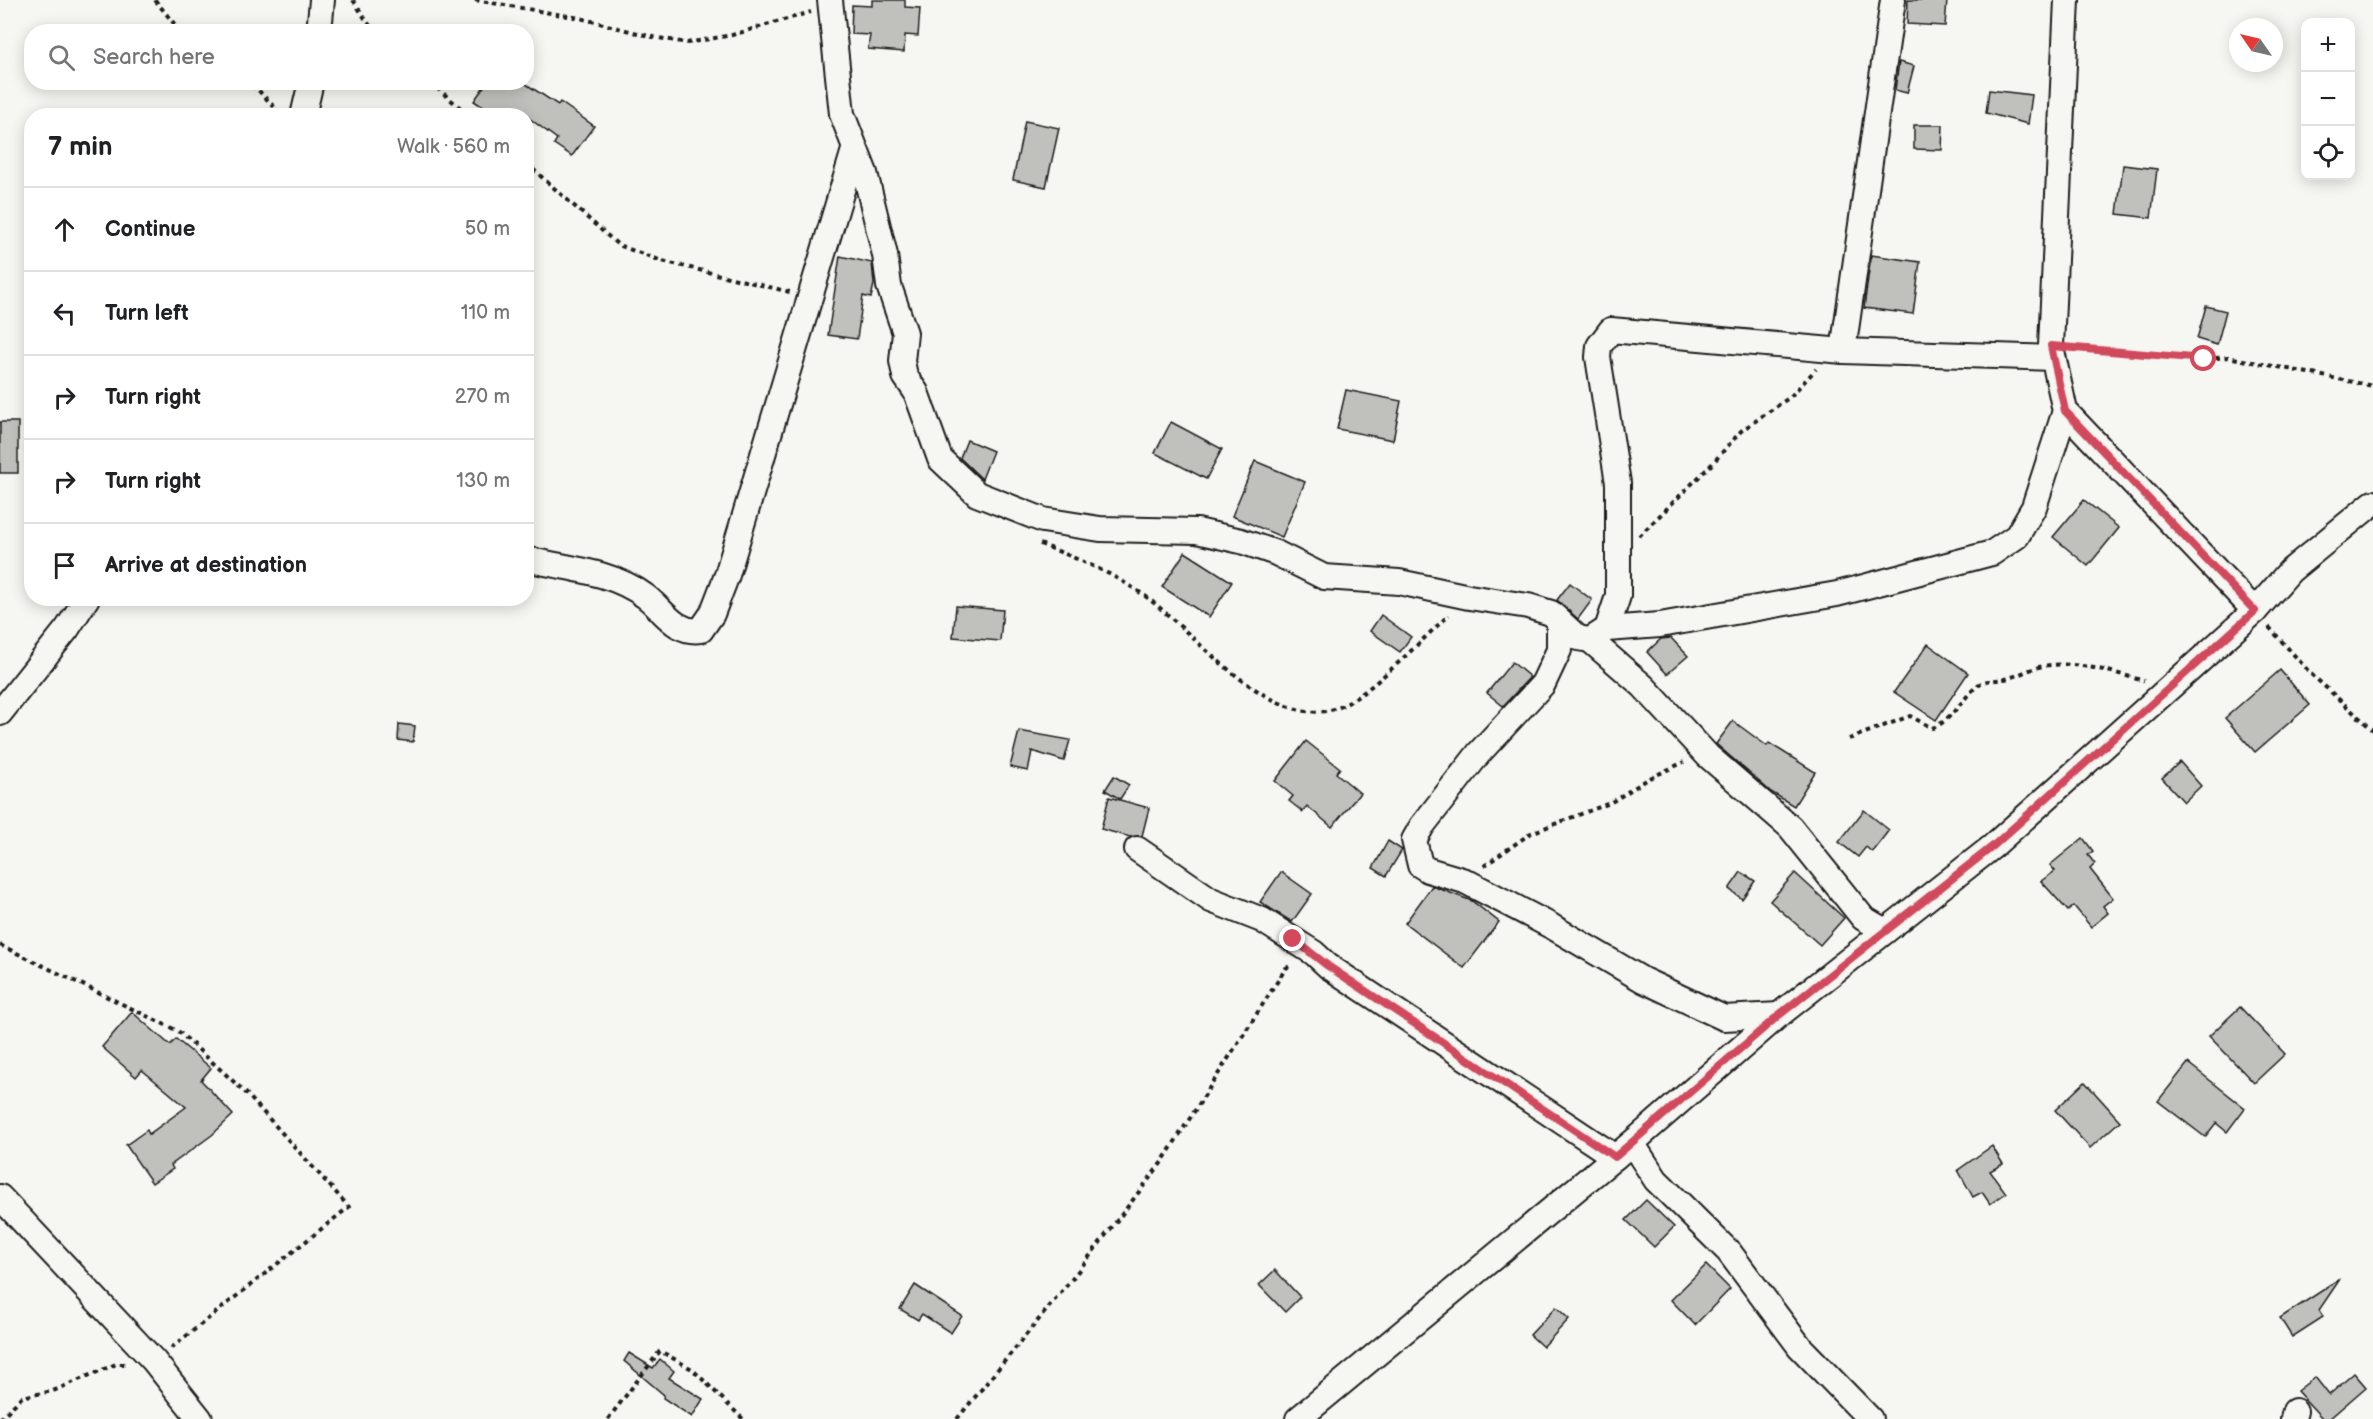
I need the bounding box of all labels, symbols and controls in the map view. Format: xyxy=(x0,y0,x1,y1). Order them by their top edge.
north arrow xyxy=(2229,18,2283,72)
map controls xyxy=(2301,18,2355,180)
button: + xyxy=(2301,18,2355,72)
search box xyxy=(24,24,534,90)
icon: search xyxy=(45,41,78,74)
text: Search here xyxy=(93,44,215,71)
button: − xyxy=(2301,72,2355,126)
button: locate xyxy=(2301,126,2355,180)
text: 7 min xyxy=(48,132,112,163)
text: Walk · 560 m xyxy=(397,135,510,159)
icon: ahead xyxy=(48,213,81,246)
text: Continue xyxy=(105,216,195,243)
text: 50 m xyxy=(465,217,510,241)
icon: left xyxy=(48,297,81,330)
text: Turn left xyxy=(105,300,189,327)
text: 110 m xyxy=(461,301,510,325)
route start xyxy=(2190,345,2216,371)
icon: right xyxy=(48,381,81,414)
text: Turn right xyxy=(105,384,201,411)
text: 270 m xyxy=(455,385,510,409)
icon: right xyxy=(48,465,81,498)
text: Turn right xyxy=(105,468,201,495)
text: 130 m xyxy=(456,469,510,493)
icon: arrive xyxy=(48,549,81,582)
text: Arrive at destination xyxy=(105,552,307,579)
route end xyxy=(1279,925,1305,951)

